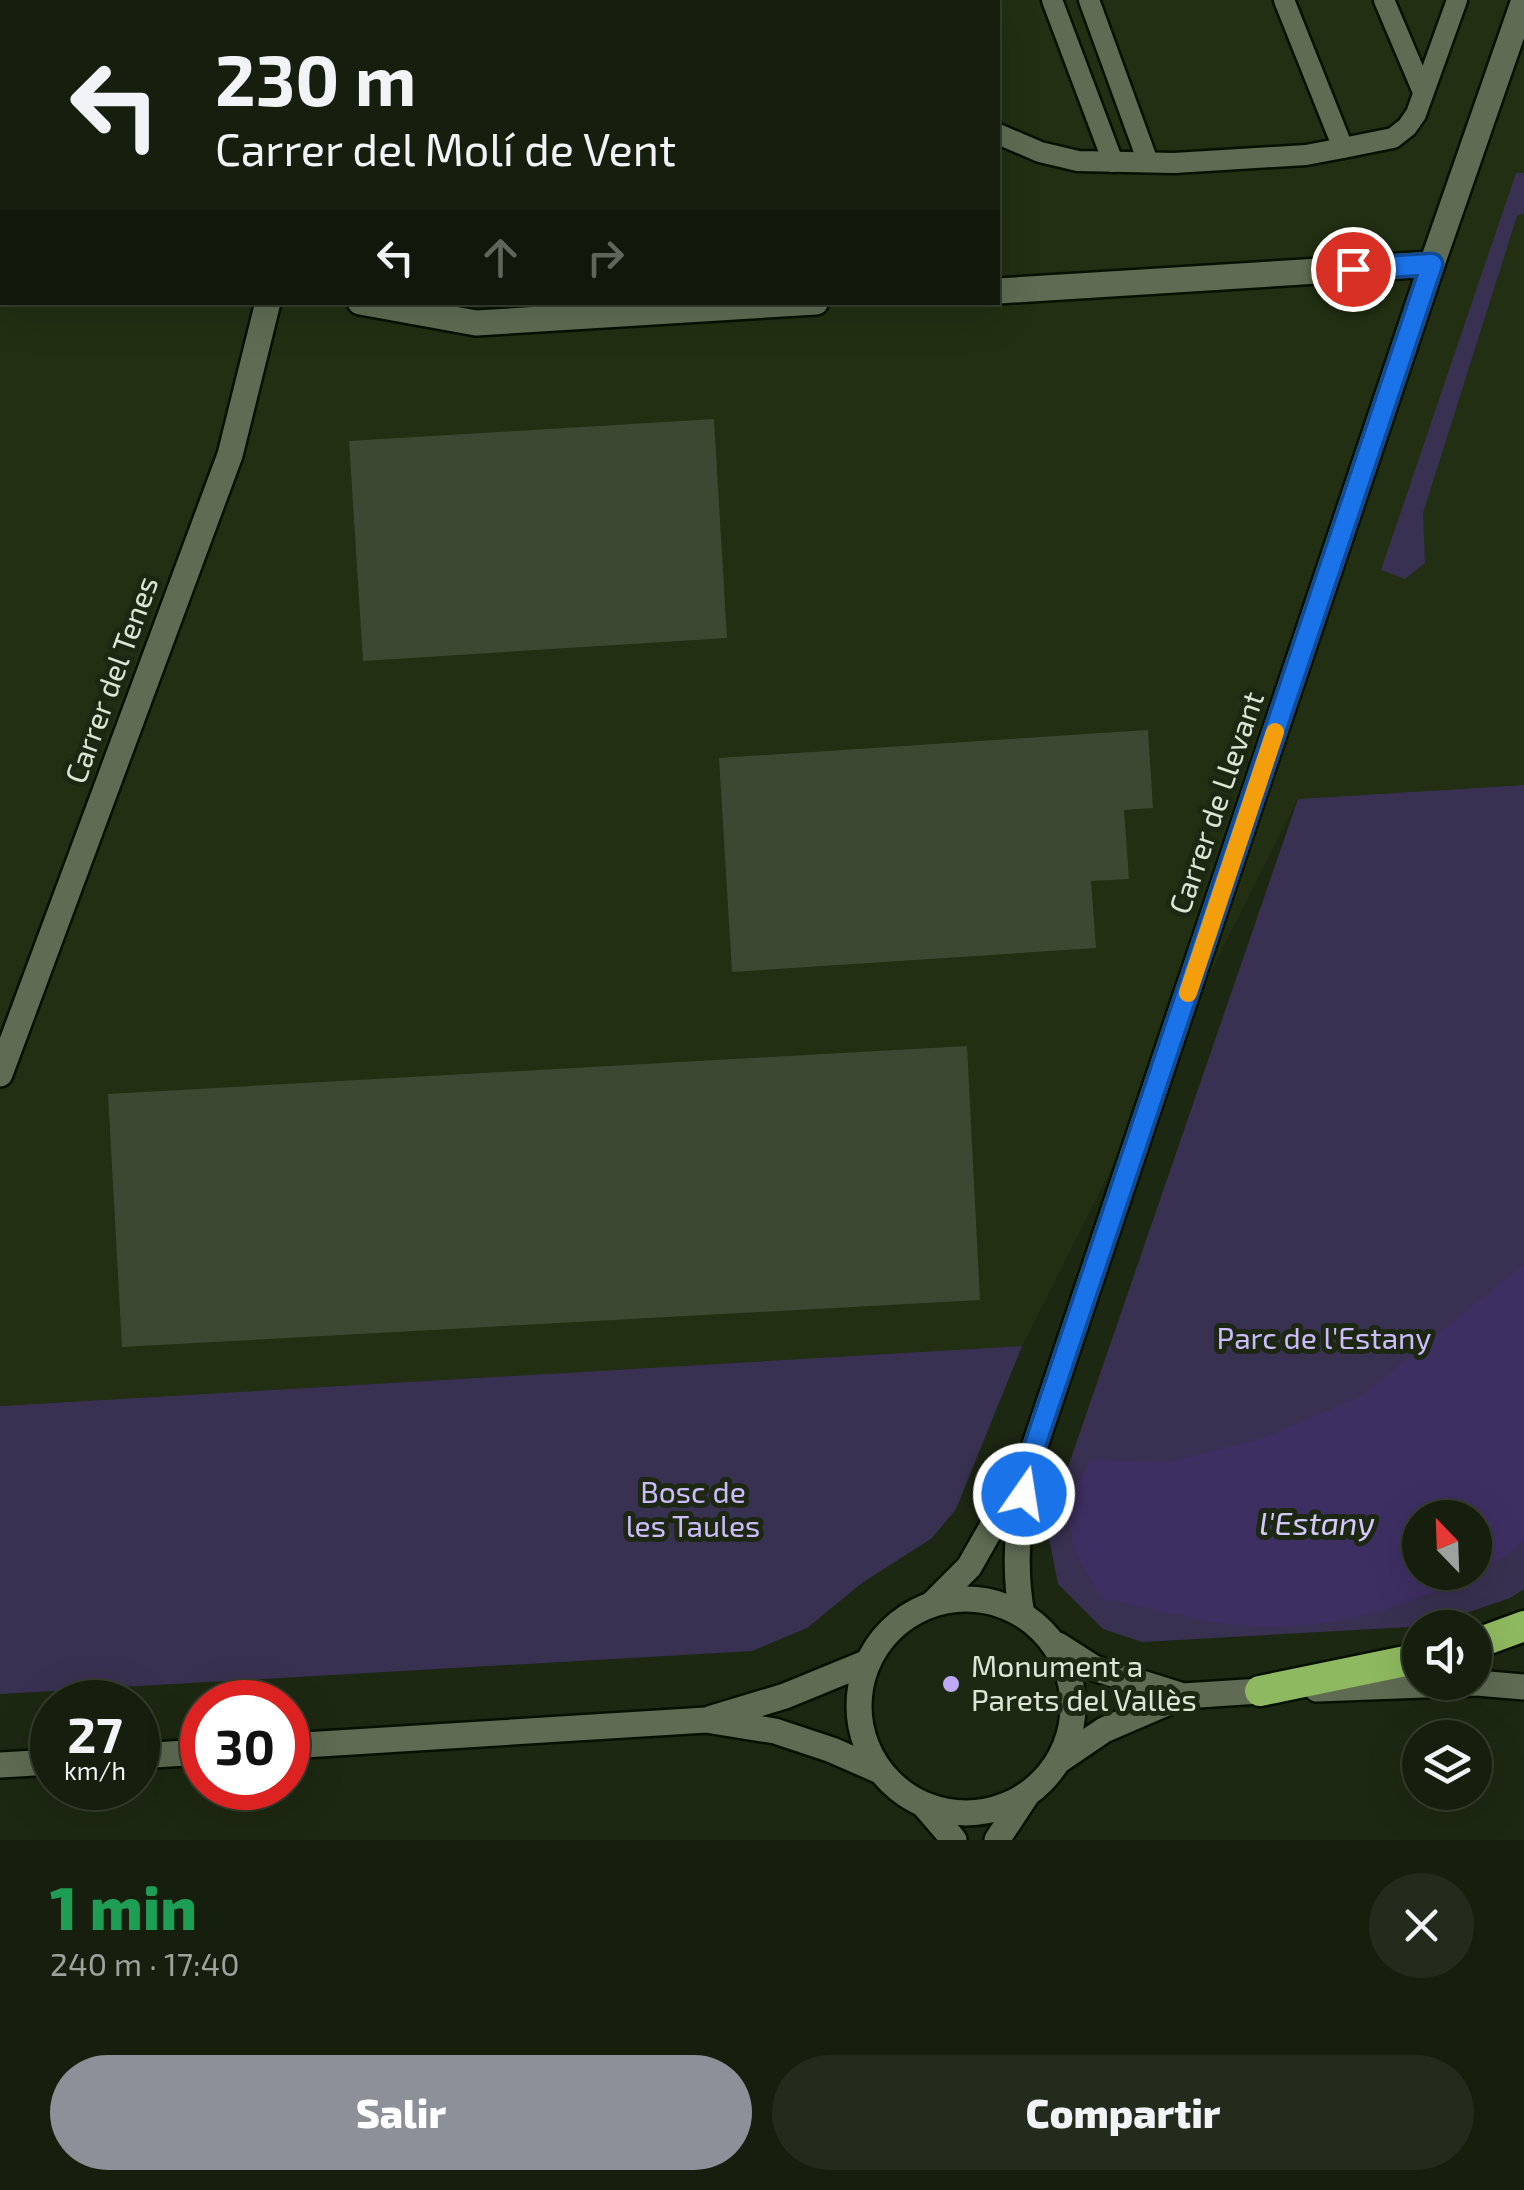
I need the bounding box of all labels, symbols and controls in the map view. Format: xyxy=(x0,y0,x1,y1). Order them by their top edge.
text: 230 m xyxy=(215,36,416,120)
icon: left xyxy=(50,40,180,170)
text: Carrer del Molí de Vent xyxy=(215,121,676,175)
pin xyxy=(1311,227,1396,312)
icon: left xyxy=(368,230,423,285)
icon: ahead xyxy=(473,230,528,285)
icon: right xyxy=(578,230,633,285)
icon: arrive xyxy=(1326,242,1381,297)
street label: Carrer del Tenes xyxy=(56,571,164,788)
street label: Carrer de Llevant xyxy=(1160,686,1270,918)
park label: Parc de l'Estany xyxy=(1217,1319,1432,1355)
position arrow xyxy=(972,1442,1076,1546)
park label: Bosc de les Taules xyxy=(626,1473,760,1543)
north arrow xyxy=(1402,1500,1492,1590)
map controls xyxy=(1402,1500,1492,1810)
water label: l'Estany xyxy=(1259,1503,1375,1542)
button: sound xyxy=(1402,1610,1492,1700)
place label: Monument a Parets del Vallès xyxy=(971,1647,1197,1717)
marker: Monument a Parets del Vallès xyxy=(940,1673,962,1695)
speed limit sign: 30 xyxy=(180,1680,310,1810)
text: 27 xyxy=(67,1703,123,1763)
button: layers xyxy=(1402,1720,1492,1810)
text: km/h xyxy=(64,1755,126,1785)
text: 1 min xyxy=(50,1870,197,1942)
button: close xyxy=(1369,1873,1474,1978)
text: 240 m · 17:40 xyxy=(50,1944,240,1982)
button: Salir xyxy=(50,2055,752,2170)
button: Compartir xyxy=(772,2055,1474,2170)

